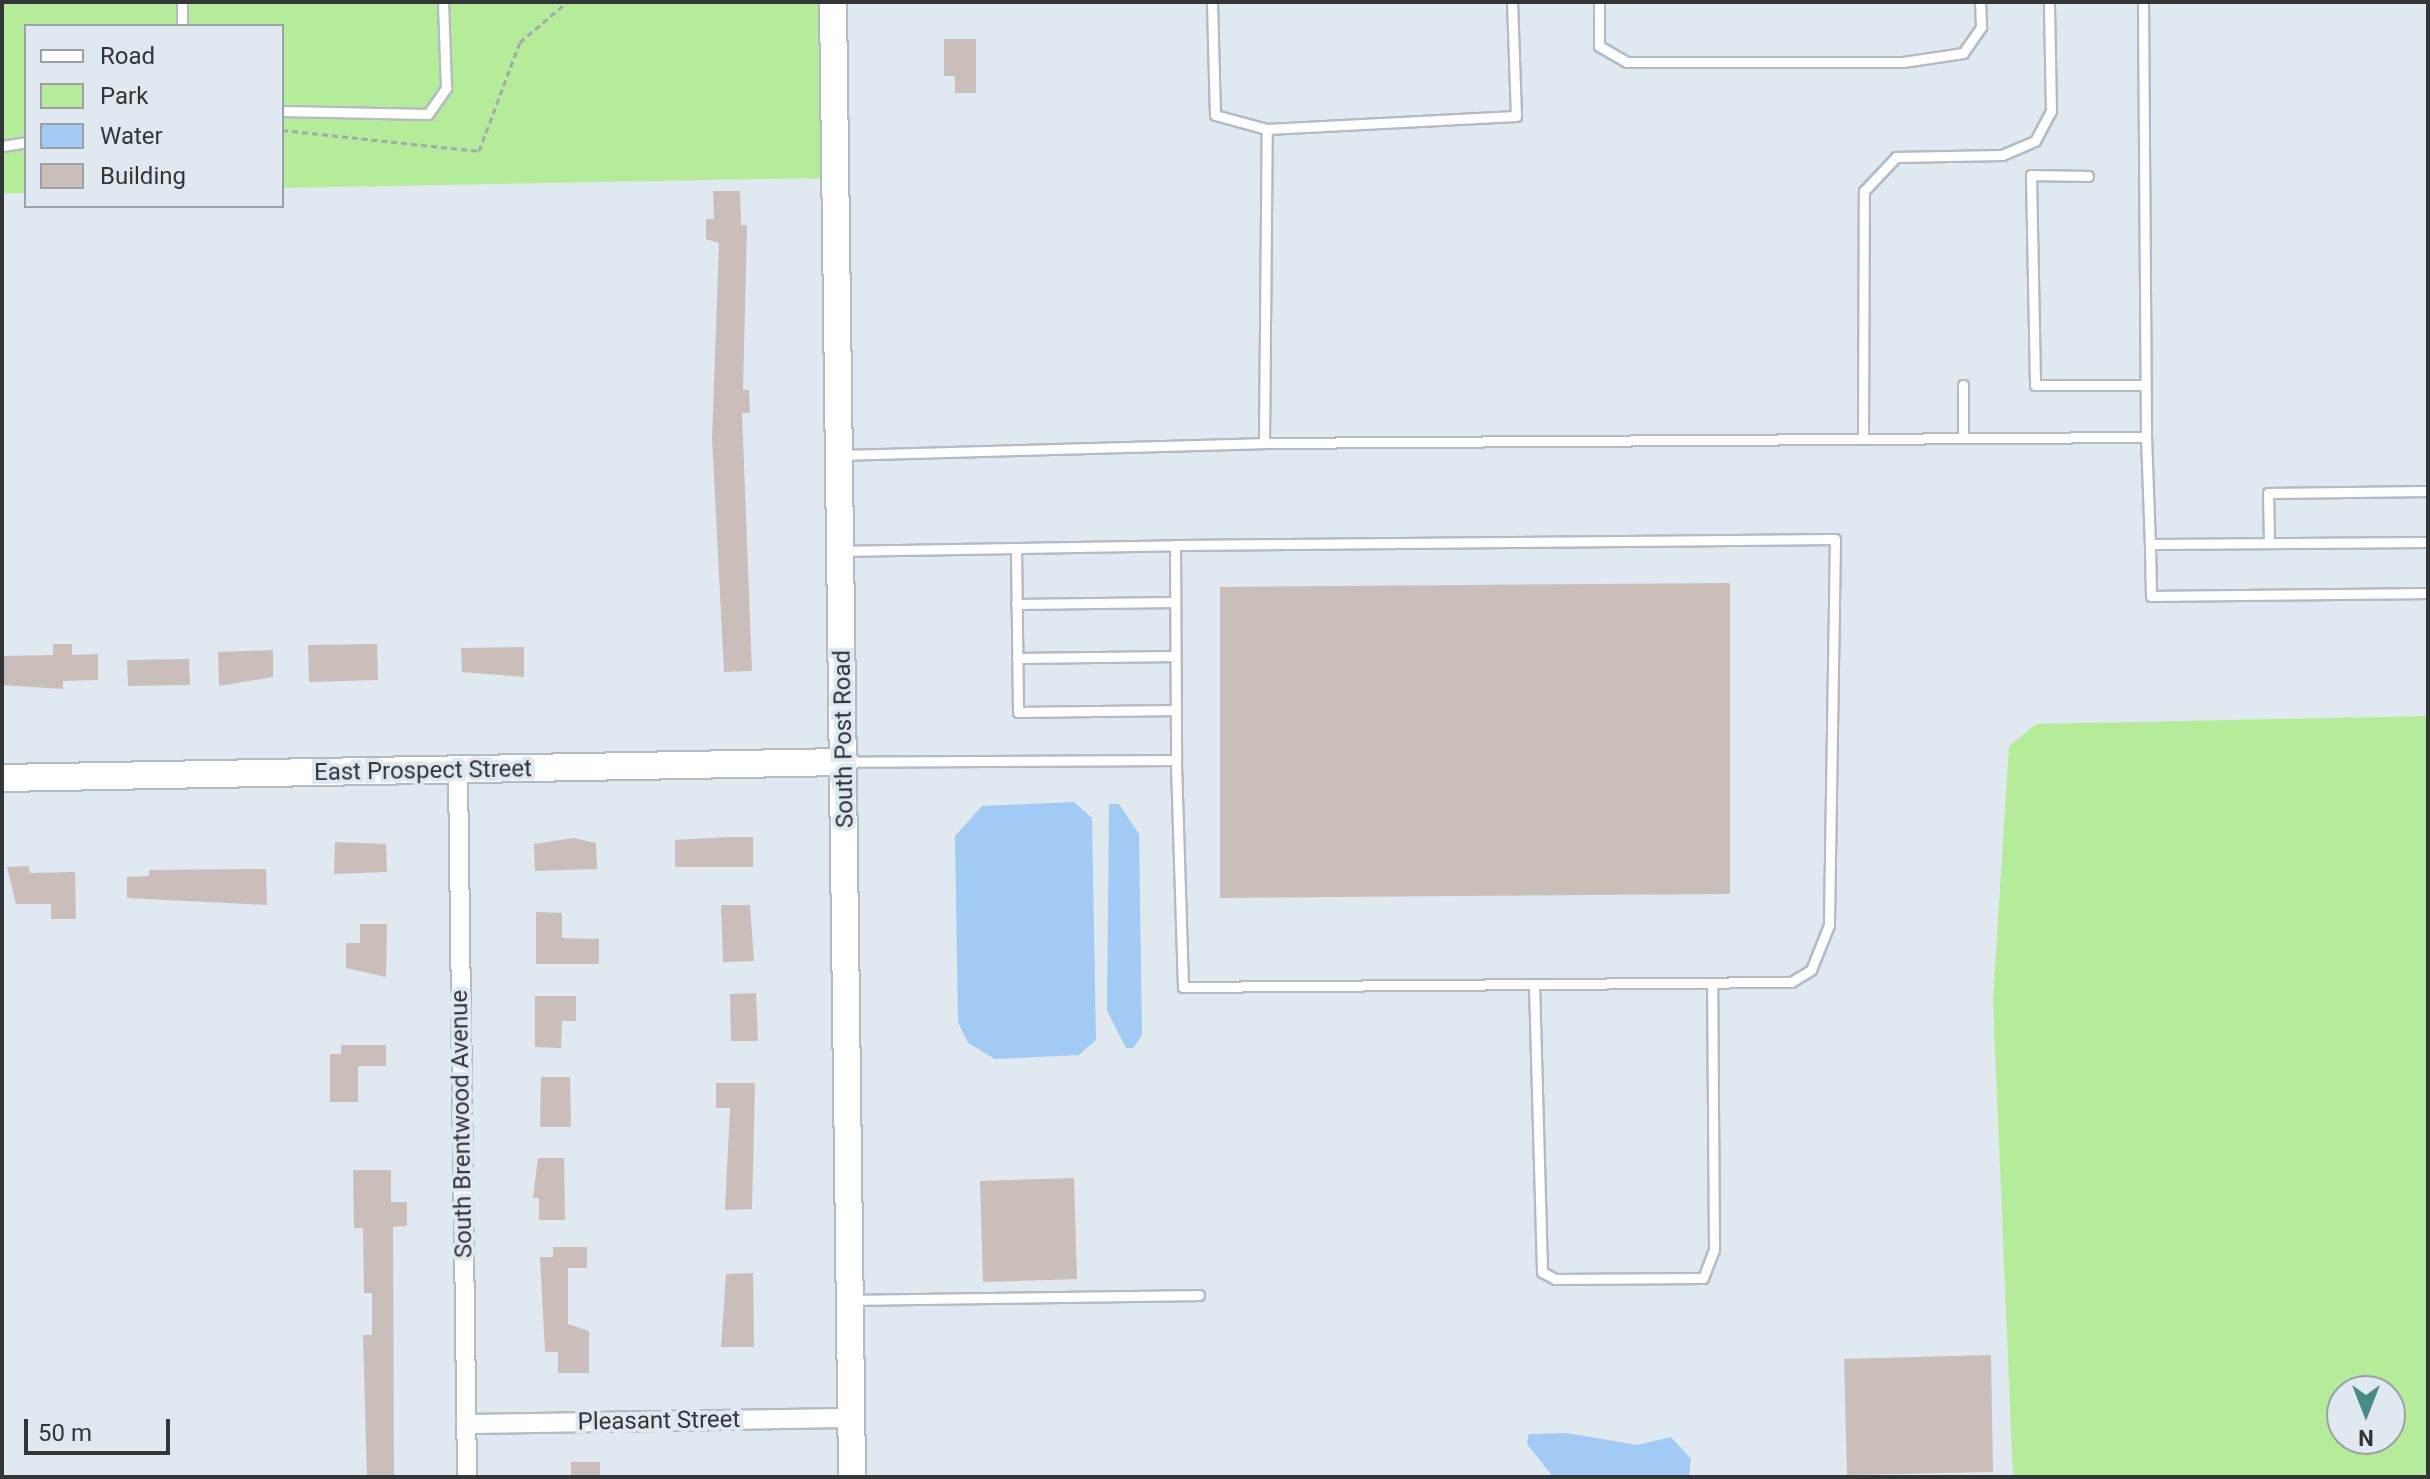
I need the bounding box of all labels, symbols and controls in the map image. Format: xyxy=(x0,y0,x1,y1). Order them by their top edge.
legend xyxy=(24,24,284,208)
text: Road xyxy=(100,42,155,70)
text: Park xyxy=(100,82,148,110)
text: Water xyxy=(100,122,163,150)
text: Building xyxy=(100,162,186,190)
street label: South Post Road xyxy=(828,650,860,828)
street label: East Prospect Street xyxy=(314,755,532,787)
street label: South Brentwood Avenue xyxy=(445,990,479,1258)
north arrow xyxy=(2326,1375,2406,1455)
scale bar xyxy=(28,1403,174,1453)
street label: Pleasant Street xyxy=(577,1405,741,1437)
text: 50 m xyxy=(38,1419,92,1447)
text: N xyxy=(2358,1425,2374,1450)

